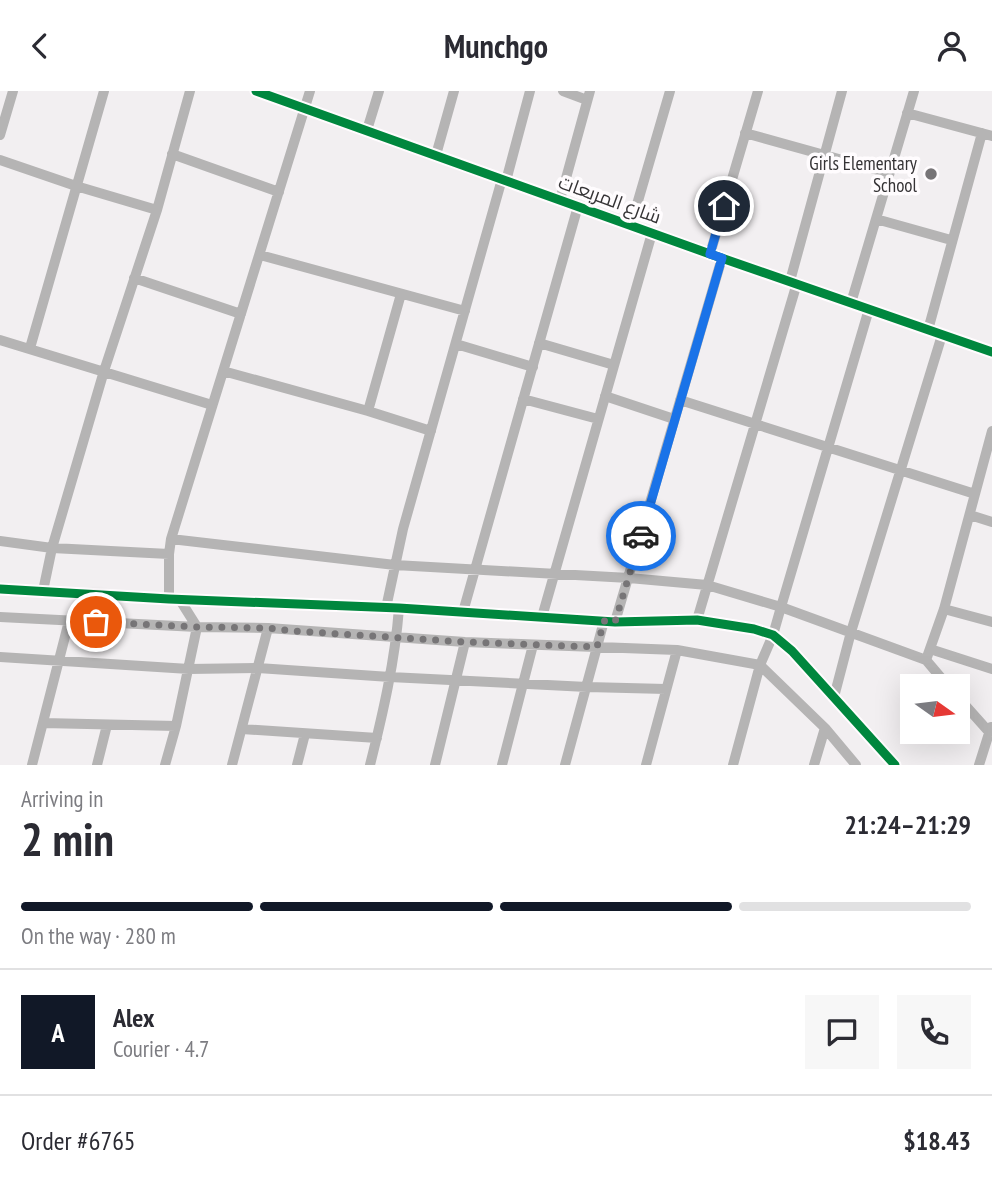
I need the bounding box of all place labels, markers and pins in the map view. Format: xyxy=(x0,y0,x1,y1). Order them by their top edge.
place label: Girls Elementary School xyxy=(809,151,918,197)
marker: Girls Elementary School xyxy=(923,166,939,182)
pin xyxy=(694,176,754,236)
pin xyxy=(66,592,126,652)

